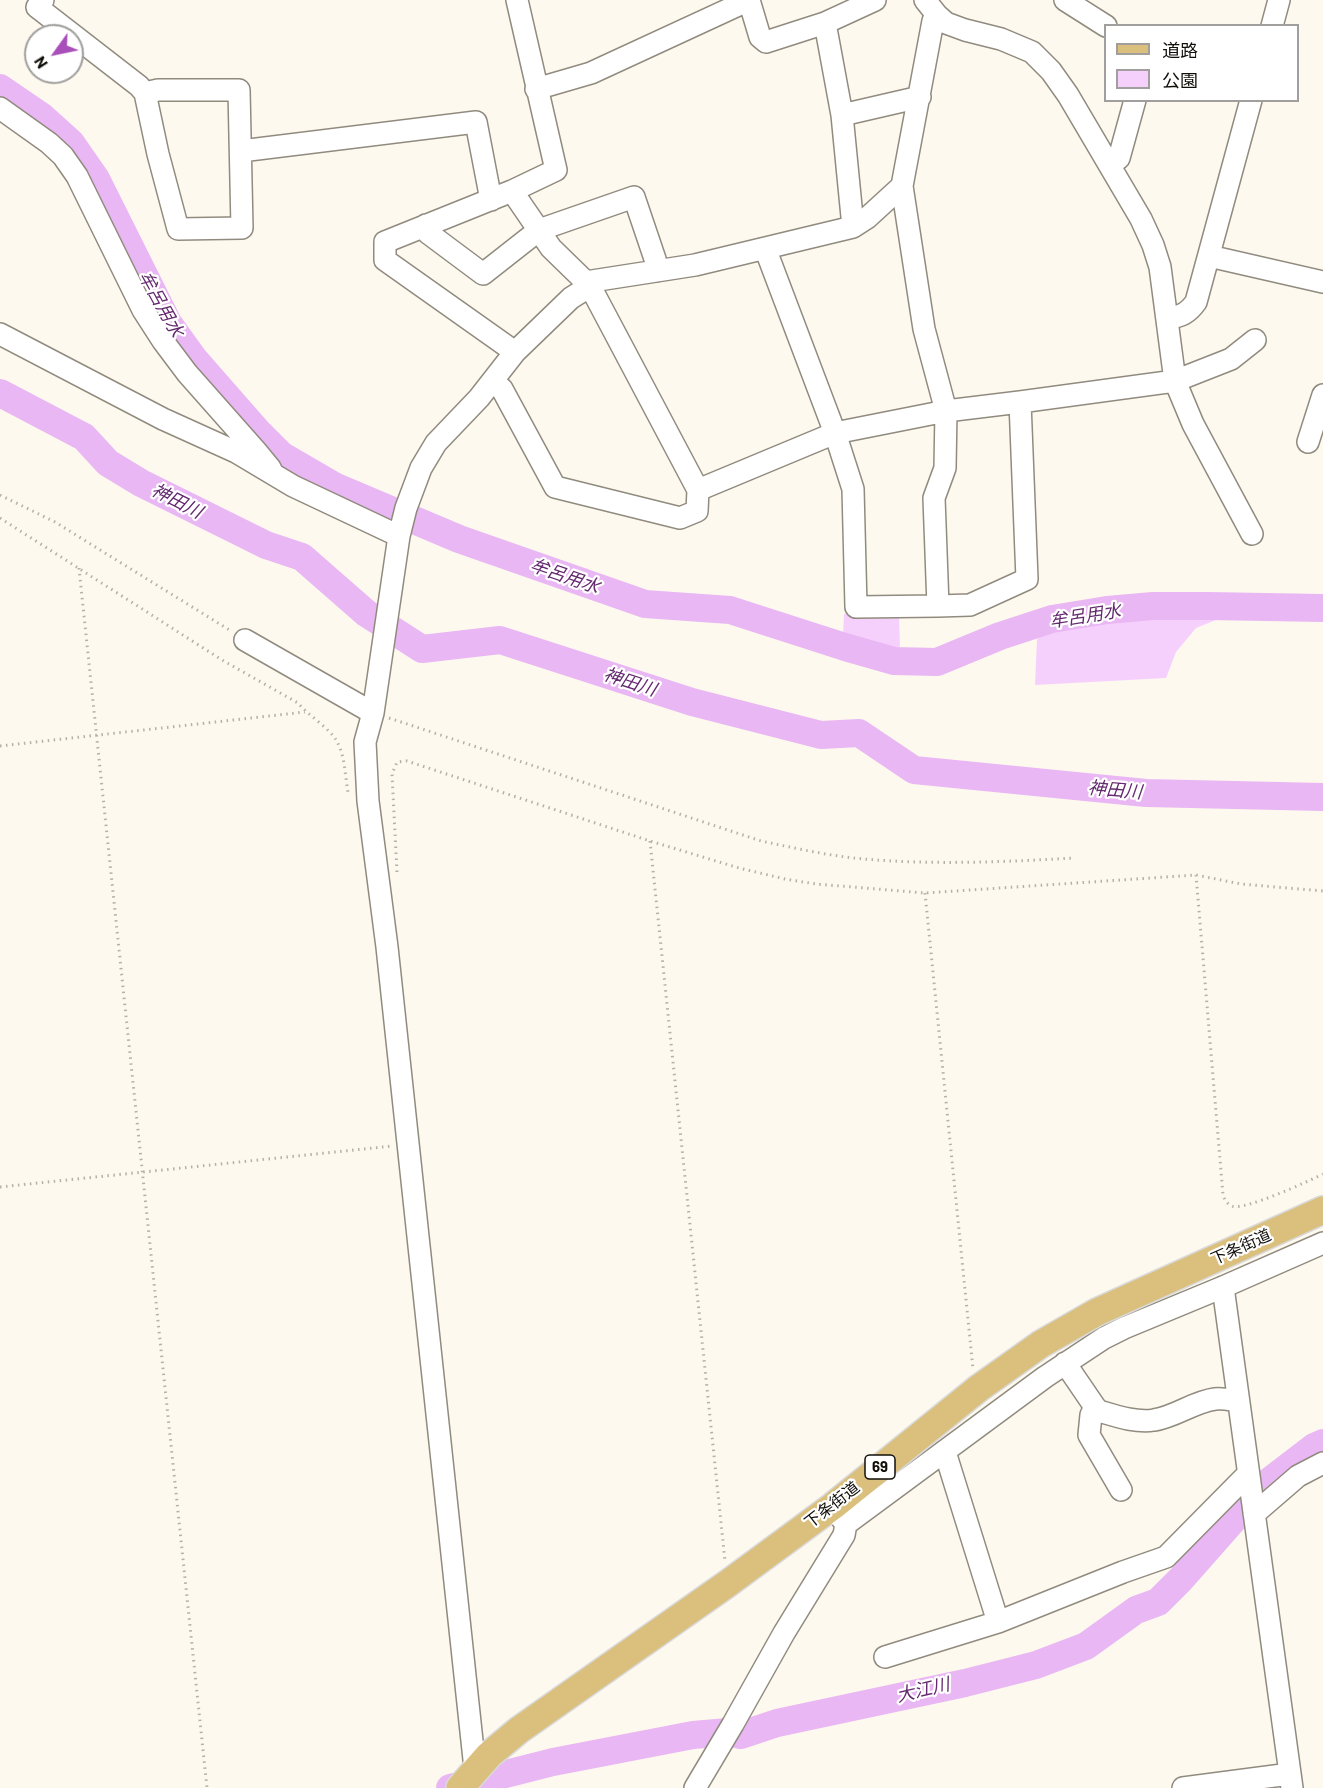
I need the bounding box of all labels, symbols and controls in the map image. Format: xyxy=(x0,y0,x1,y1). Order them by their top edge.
north arrow xyxy=(24,24,84,84)
legend xyxy=(1104,24,1299,102)
text: 道路 xyxy=(1162,39,1198,61)
text: N xyxy=(29,53,51,73)
text: 公園 xyxy=(1162,69,1198,91)
water label: 牟呂用水 xyxy=(134,267,188,341)
water label: 神田川 xyxy=(148,479,206,523)
water label: 牟呂用水 xyxy=(527,554,603,598)
water label: 牟呂用水 xyxy=(1048,600,1122,632)
water label: 神田川 xyxy=(601,663,659,701)
water label: 神田川 xyxy=(1087,777,1143,803)
street label: 下条街道 xyxy=(1208,1225,1274,1269)
road number: 69 xyxy=(865,1455,895,1479)
street label: 下条街道 xyxy=(801,1478,863,1532)
water label: 大江川 xyxy=(894,1673,952,1707)

